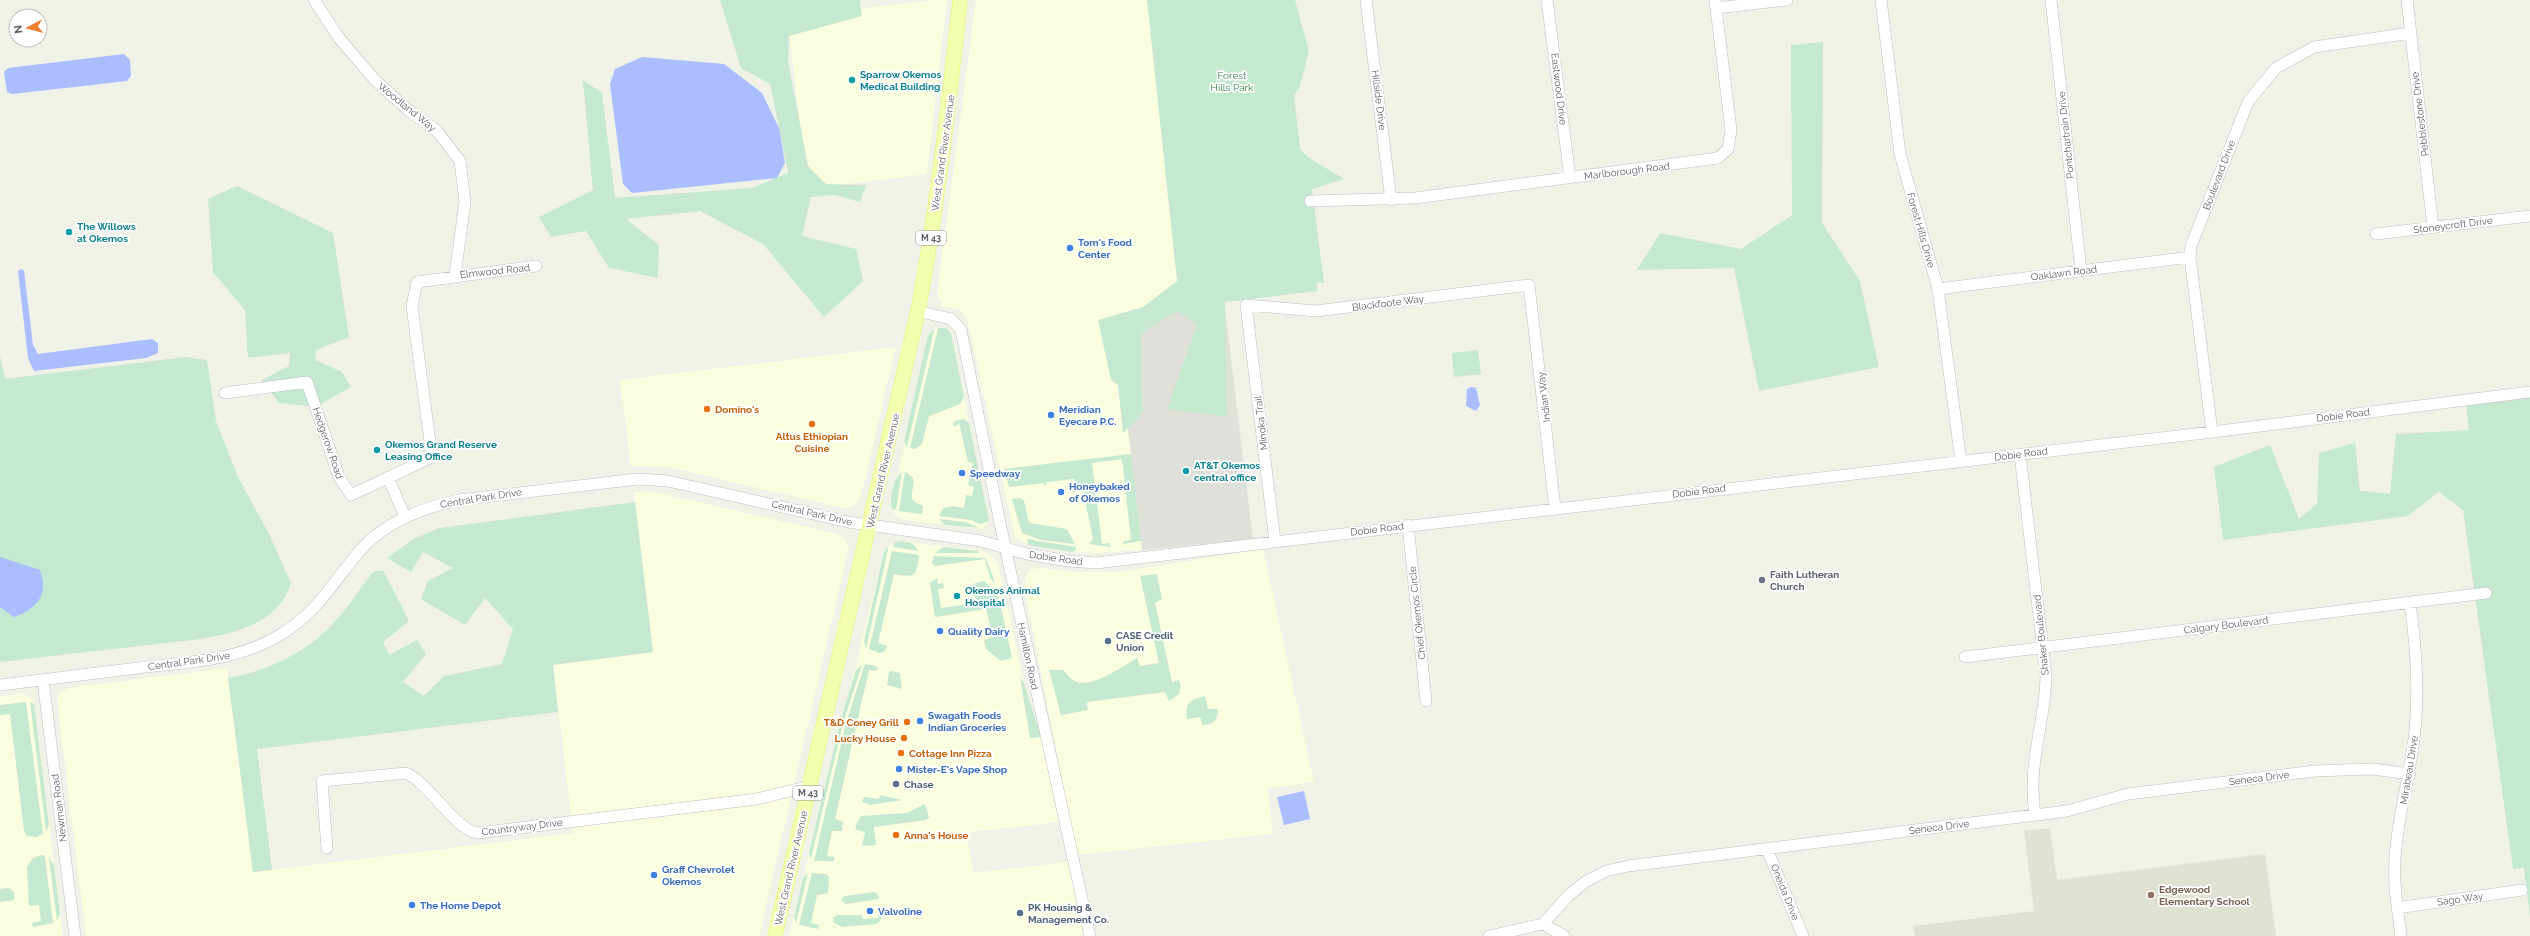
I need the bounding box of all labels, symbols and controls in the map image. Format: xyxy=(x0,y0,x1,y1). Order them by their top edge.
north arrow xyxy=(8,8,48,48)
text: N xyxy=(12,24,26,34)
street label: Eastwood Drive xyxy=(1549,53,1569,126)
place label: Sparrow Okemos Medical Building xyxy=(860,69,941,92)
street label: Hillside Drive xyxy=(1370,69,1388,131)
park label: Forest Hills Park xyxy=(1211,70,1254,93)
street label: Pebblestone Drive xyxy=(2409,71,2431,157)
marker: Sparrow Okemos Medical Building xyxy=(847,75,857,85)
street label: Woodland Way xyxy=(376,80,438,134)
street label: Pontchartrain Drive xyxy=(2056,90,2076,179)
street label: West Grand River Avenue xyxy=(929,94,957,212)
street label: Boulevard Drive xyxy=(2201,139,2237,211)
street label: Marlborough Road xyxy=(1583,160,1671,182)
street label: Forest Hills Drive xyxy=(1905,191,1937,269)
street label: Stoneycroft Drive xyxy=(2413,215,2493,235)
place label: The Willows at Okemos xyxy=(77,221,136,244)
marker: The Willows at Okemos xyxy=(64,227,74,237)
road number: M 43 xyxy=(916,231,946,245)
place label: Tom's Food Center xyxy=(1078,237,1133,260)
marker: Tom's Food Center xyxy=(1065,243,1075,253)
street label: Elmwood Road xyxy=(459,262,531,280)
street label: Oaklawn Road xyxy=(2030,263,2098,283)
street label: Blackfoote Way xyxy=(1351,293,1425,313)
street label: Indian Way xyxy=(1535,371,1553,423)
street label: Minoka Trail xyxy=(1252,395,1270,451)
marker: Domino's xyxy=(702,404,712,414)
place label: Domino's xyxy=(715,404,759,415)
place label: Meridian Eyecare P.C. xyxy=(1059,404,1117,427)
street label: Hedgerow Road xyxy=(311,406,345,480)
street label: Dobie Road xyxy=(2316,406,2370,424)
marker: Meridian Eyecare P.C. xyxy=(1046,410,1056,420)
street label: West Grand River Avenue xyxy=(864,412,902,529)
marker: Altus Ethiopian Cuisine xyxy=(807,419,817,429)
place label: Altus Ethiopian Cuisine xyxy=(776,431,848,454)
place label: Okemos Grand Reserve Leasing Office xyxy=(385,439,497,462)
marker: Okemos Grand Reserve Leasing Office xyxy=(372,445,382,455)
street label: Dobie Road xyxy=(1994,445,2048,463)
place label: AT&T Okemos central office xyxy=(1194,460,1260,483)
marker: AT&T Okemos central office xyxy=(1181,466,1191,476)
marker: Speedway xyxy=(957,468,967,478)
place label: Speedway xyxy=(970,468,1021,479)
place label: Honeybaked of Okemos xyxy=(1069,481,1130,504)
street label: Dobie Road xyxy=(1672,482,1726,500)
street label: Central Park Drive xyxy=(439,486,523,510)
marker: Honeybaked of Okemos xyxy=(1056,487,1066,497)
street label: Central Park Drive xyxy=(771,498,854,528)
street label: Dobie Road xyxy=(1350,520,1404,538)
street label: Dobie Road xyxy=(1029,549,1083,567)
street label: Chief Okemos Circle xyxy=(1407,566,1427,660)
place label: Faith Lutheran Church xyxy=(1770,569,1839,592)
marker: Faith Lutheran Church xyxy=(1757,575,1767,585)
place label: Okemos Animal Hospital xyxy=(965,585,1041,608)
marker: Okemos Animal Hospital xyxy=(952,591,962,601)
street label: Shaker Boulevard xyxy=(2031,594,2051,676)
street label: Calgary Boulevard xyxy=(2183,614,2269,636)
street label: Hamilton Road xyxy=(1016,621,1040,691)
marker: Quality Dairy xyxy=(935,626,945,636)
place label: Quality Dairy xyxy=(948,626,1010,637)
place label: CASE Credit Union xyxy=(1116,630,1174,653)
marker: CASE Credit Union xyxy=(1103,636,1113,646)
street label: Central Park Drive xyxy=(147,650,231,672)
place label: Swagath Foods Indian Groceries xyxy=(928,710,1006,733)
marker: Swagath Foods Indian Groceries xyxy=(915,716,925,726)
place label: T&D Coney Grill xyxy=(824,717,900,728)
marker: T&D Coney Grill xyxy=(902,717,912,727)
place label: Lucky House xyxy=(835,733,896,744)
marker: Lucky House xyxy=(899,733,909,743)
street label: Mirabeau Drive xyxy=(2398,735,2420,805)
marker: Cottage Inn Pizza xyxy=(896,748,906,758)
place label: Cottage Inn Pizza xyxy=(909,748,992,759)
marker: Mister-E's Vape Shop xyxy=(894,764,904,774)
place label: Mister-E's Vape Shop xyxy=(907,764,1008,775)
street label: Seneca Drive xyxy=(2228,769,2290,787)
street label: Newman Road xyxy=(49,773,69,843)
marker: Chase xyxy=(891,779,901,789)
place label: Chase xyxy=(904,779,934,790)
road number: M 43 xyxy=(793,786,823,800)
street label: West Grand River Avenue xyxy=(772,809,810,926)
street label: Countryway Drive xyxy=(481,817,563,837)
street label: Seneca Drive xyxy=(1908,818,1970,836)
marker: Anna's House xyxy=(891,830,901,840)
place label: Anna's House xyxy=(904,830,968,841)
street label: Oneida Drive xyxy=(1769,862,1801,922)
place label: Graff Chevrolet Okemos xyxy=(662,864,735,887)
marker: Graff Chevrolet Okemos xyxy=(649,870,659,880)
place label: Edgewood Elementary School xyxy=(2159,884,2251,907)
marker: Edgewood Elementary School xyxy=(2146,890,2156,900)
street label: Sago Way xyxy=(2436,890,2484,908)
marker: The Home Depot xyxy=(407,900,417,910)
place label: The Home Depot xyxy=(420,900,501,911)
place label: PK Housing & Management Co. xyxy=(1028,902,1109,925)
marker: Valvoline xyxy=(865,906,875,916)
place label: Valvoline xyxy=(878,906,922,917)
marker: PK Housing & Management Co. xyxy=(1015,908,1025,918)

